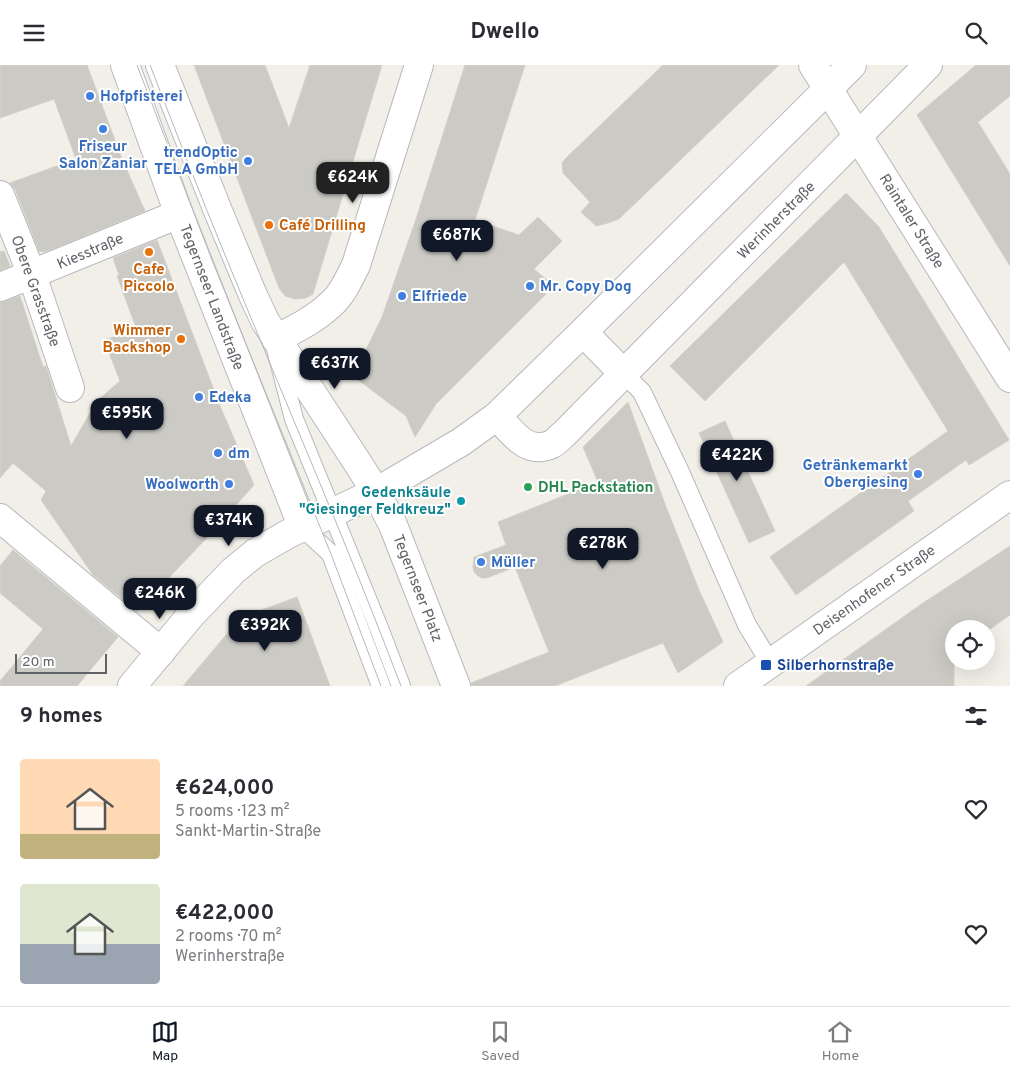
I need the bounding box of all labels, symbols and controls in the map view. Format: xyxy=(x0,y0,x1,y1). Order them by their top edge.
icon: menu xyxy=(20,19,48,47)
text: Dwello xyxy=(470,19,540,46)
icon: search xyxy=(962,19,990,47)
place label: Hofpfisterei xyxy=(100,88,183,107)
marker: Hofpfisterei xyxy=(84,90,96,102)
marker: Friseur Salon Zaniar xyxy=(97,123,109,135)
place label: Friseur Salon Zaniar xyxy=(59,138,148,174)
place label: trendOptic TELA GmbH xyxy=(154,144,238,180)
marker: trendOptic TELA GmbH xyxy=(242,155,254,167)
pin: €624K xyxy=(318,161,388,204)
text: €624K xyxy=(327,168,379,188)
street label: Raintaler Straße xyxy=(874,171,947,273)
street label: Werinherstraße xyxy=(734,178,820,264)
place label: Café Drilling xyxy=(279,217,366,236)
marker: Café Drilling xyxy=(263,219,275,231)
pin: €687K xyxy=(422,219,492,262)
street label: Tegernseer Landstraße xyxy=(174,222,247,373)
text: €687K xyxy=(432,226,482,246)
street label: Kiesstraße xyxy=(54,230,127,275)
street label: Obere Grasstraße xyxy=(6,233,64,350)
marker: Cafe Piccolo xyxy=(143,246,155,258)
place label: Cafe Piccolo xyxy=(123,261,175,297)
place label: Mr. Copy Dog xyxy=(540,278,632,297)
marker: Mr. Copy Dog xyxy=(524,280,536,292)
place label: Elfriede xyxy=(412,288,467,307)
marker: Elfriede xyxy=(396,290,408,302)
place label: Wimmer Backshop xyxy=(103,322,172,358)
marker: Wimmer Backshop xyxy=(175,333,187,345)
pin: €637K xyxy=(300,347,370,390)
text: €637K xyxy=(310,354,360,374)
place label: Edeka xyxy=(209,389,251,408)
marker: Edeka xyxy=(193,391,205,403)
pin: €595K xyxy=(92,397,162,440)
text: €595K xyxy=(102,404,152,424)
pin: €422K xyxy=(702,439,772,482)
place label: dm xyxy=(228,445,250,464)
text: €422K xyxy=(711,446,763,466)
marker: dm xyxy=(212,447,224,459)
place label: Getränkemarkt Obergiesing xyxy=(803,457,908,493)
marker: Getränkemarkt Obergiesing xyxy=(912,468,924,480)
place label: Woolworth xyxy=(145,476,219,495)
marker: Woolworth xyxy=(223,478,235,490)
place label: DHL Packstation xyxy=(538,479,653,498)
marker: DHL Packstation xyxy=(522,481,534,493)
place label: Gedenksäule "Giesinger Feldkreuz" xyxy=(299,484,451,520)
marker: Gedenksäule "Giesinger Feldkreuz" xyxy=(455,495,467,507)
pin: €374K xyxy=(194,505,264,547)
text: €374K xyxy=(205,511,253,531)
pin: €278K xyxy=(568,527,638,570)
street label: Tegernseer Platz xyxy=(387,532,446,645)
text: €278K xyxy=(578,534,628,554)
street label: Deisenhofener Straße xyxy=(810,542,940,641)
place label: Müller xyxy=(491,554,536,573)
marker: Müller xyxy=(475,556,487,568)
pin: €246K xyxy=(125,577,195,620)
text: €246K xyxy=(134,584,186,604)
pin: €392K xyxy=(230,609,300,652)
text: €392K xyxy=(240,616,290,636)
map controls xyxy=(945,620,995,670)
button: locate xyxy=(945,620,995,670)
scale bar xyxy=(15,651,108,674)
text: 20 m xyxy=(22,654,55,671)
place label: Silberhornstraße xyxy=(777,657,894,676)
marker: Silberhornstraße xyxy=(759,658,773,672)
icon: filters xyxy=(962,702,990,730)
text: 9 homes xyxy=(20,703,103,730)
text: €624,000 xyxy=(175,775,274,802)
icon: home xyxy=(60,779,120,839)
icon: heart xyxy=(962,795,990,823)
text: 5 rooms · 123 m² xyxy=(175,802,290,822)
text: Sankt-Martin-Straße xyxy=(175,822,321,842)
text: €422,000 xyxy=(175,900,274,927)
icon: home xyxy=(60,904,120,964)
icon: heart xyxy=(962,920,990,948)
text: 2 rooms · 70 m² xyxy=(175,927,282,947)
text: Werinherstraße xyxy=(175,947,285,967)
tab: Map xyxy=(151,1018,179,1065)
tab: Saved xyxy=(481,1018,520,1065)
tab: Home xyxy=(822,1018,859,1065)

